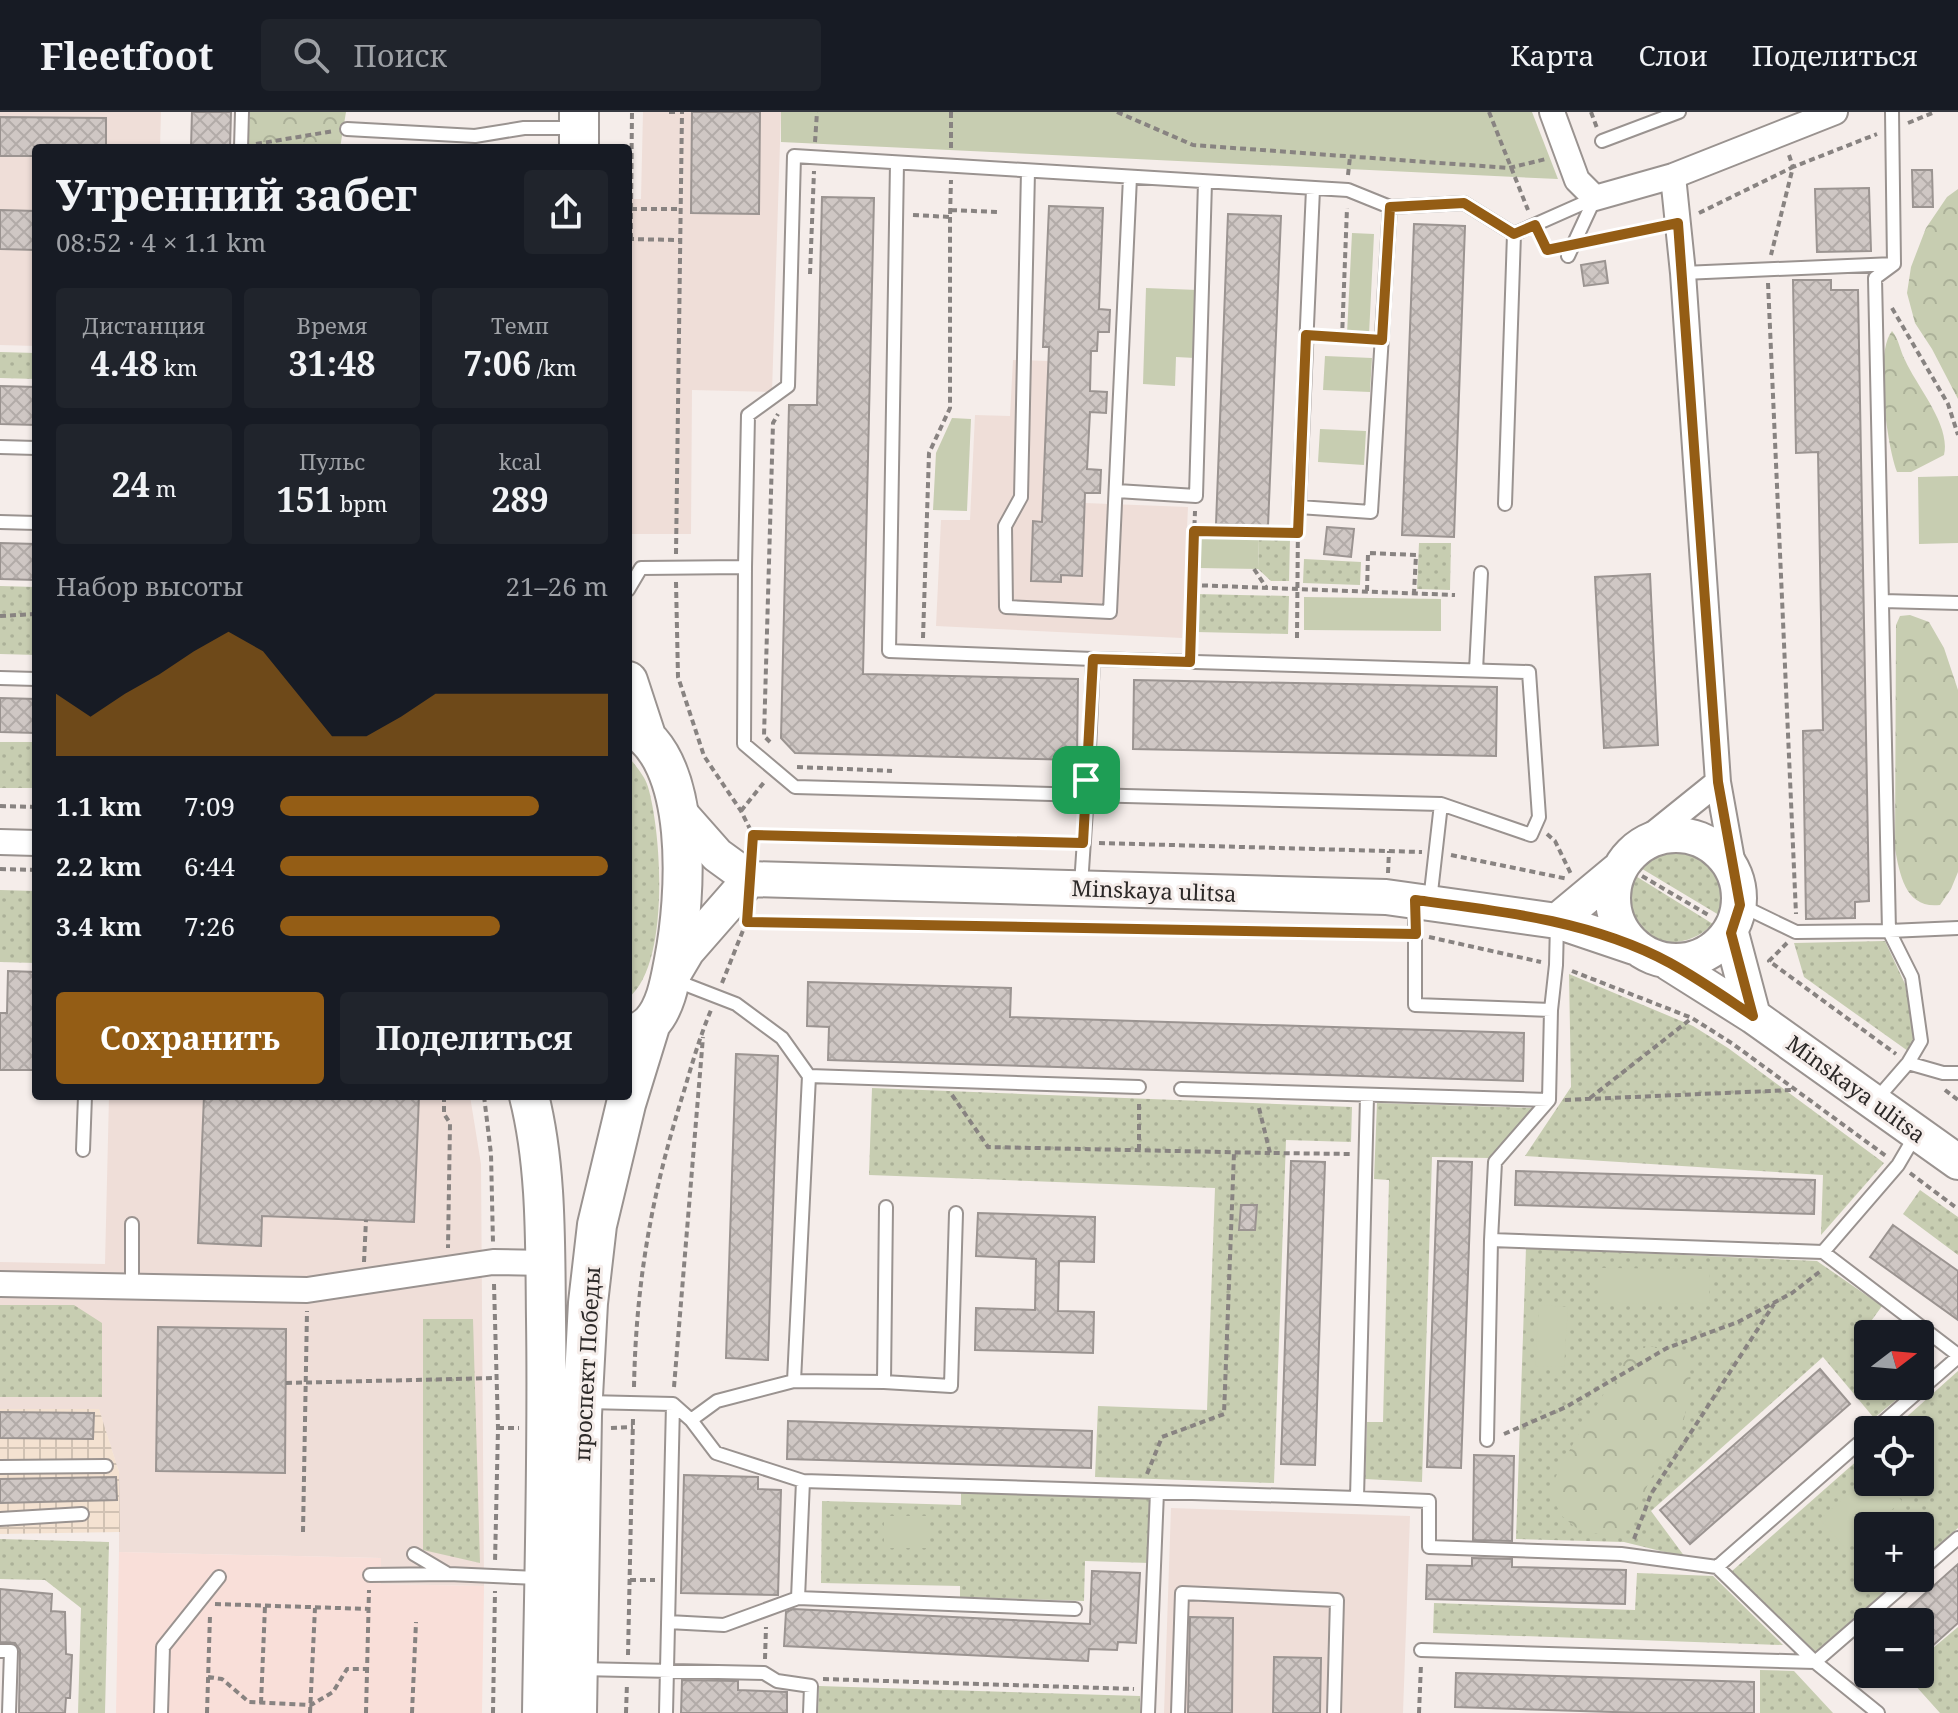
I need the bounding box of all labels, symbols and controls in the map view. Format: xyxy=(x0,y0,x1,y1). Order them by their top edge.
search box xyxy=(261,19,821,91)
text: Fleetfoot xyxy=(40,29,213,81)
icon: search xyxy=(289,33,333,77)
text: Поиск xyxy=(353,35,447,76)
text: Карта xyxy=(1510,36,1594,74)
text: Слои xyxy=(1638,36,1708,74)
text: Поделиться xyxy=(1752,36,1918,74)
text: Утренний забег xyxy=(56,164,417,224)
button: share xyxy=(524,170,608,254)
text: 08:52 · 4 × 1.1 km xyxy=(56,224,266,260)
text: Дистанция xyxy=(83,310,205,340)
text: Время xyxy=(297,310,367,340)
text: Темп xyxy=(491,310,549,340)
text: 4.48 xyxy=(90,340,158,386)
text: 31:48 xyxy=(288,340,376,386)
text: 7:06 xyxy=(463,340,531,386)
text: km xyxy=(158,352,198,382)
text: /km xyxy=(531,352,577,382)
text: Пульс xyxy=(299,446,365,476)
text: kcal xyxy=(499,446,541,476)
text: 24 xyxy=(112,461,150,507)
text: m xyxy=(150,473,176,503)
text: 151 xyxy=(276,476,334,522)
text: 289 xyxy=(491,476,549,522)
text: bpm xyxy=(334,488,388,518)
text: Набор высоты xyxy=(56,568,244,604)
text: 21–26 m xyxy=(506,568,608,604)
pin xyxy=(1052,746,1120,814)
icon: arrive xyxy=(1064,758,1108,802)
text: 1.1 km xyxy=(56,788,142,824)
text: 7:09 xyxy=(184,788,235,824)
text: 2.2 km xyxy=(56,848,142,884)
text: 6:44 xyxy=(184,848,235,884)
street label: Minskaya ulitsa xyxy=(1071,872,1237,908)
text: 3.4 km xyxy=(56,908,142,944)
text: 7:26 xyxy=(184,908,235,944)
button: Сохранить xyxy=(56,992,324,1084)
button: Поделиться xyxy=(340,992,608,1084)
street label: Minskaya ulitsa xyxy=(1781,1028,1932,1149)
street label: проспект Победы xyxy=(566,1266,606,1462)
north arrow xyxy=(1854,1320,1934,1400)
map controls xyxy=(1854,1320,1934,1688)
button: locate xyxy=(1854,1416,1934,1496)
button: + xyxy=(1854,1512,1934,1592)
button: − xyxy=(1854,1608,1934,1688)

